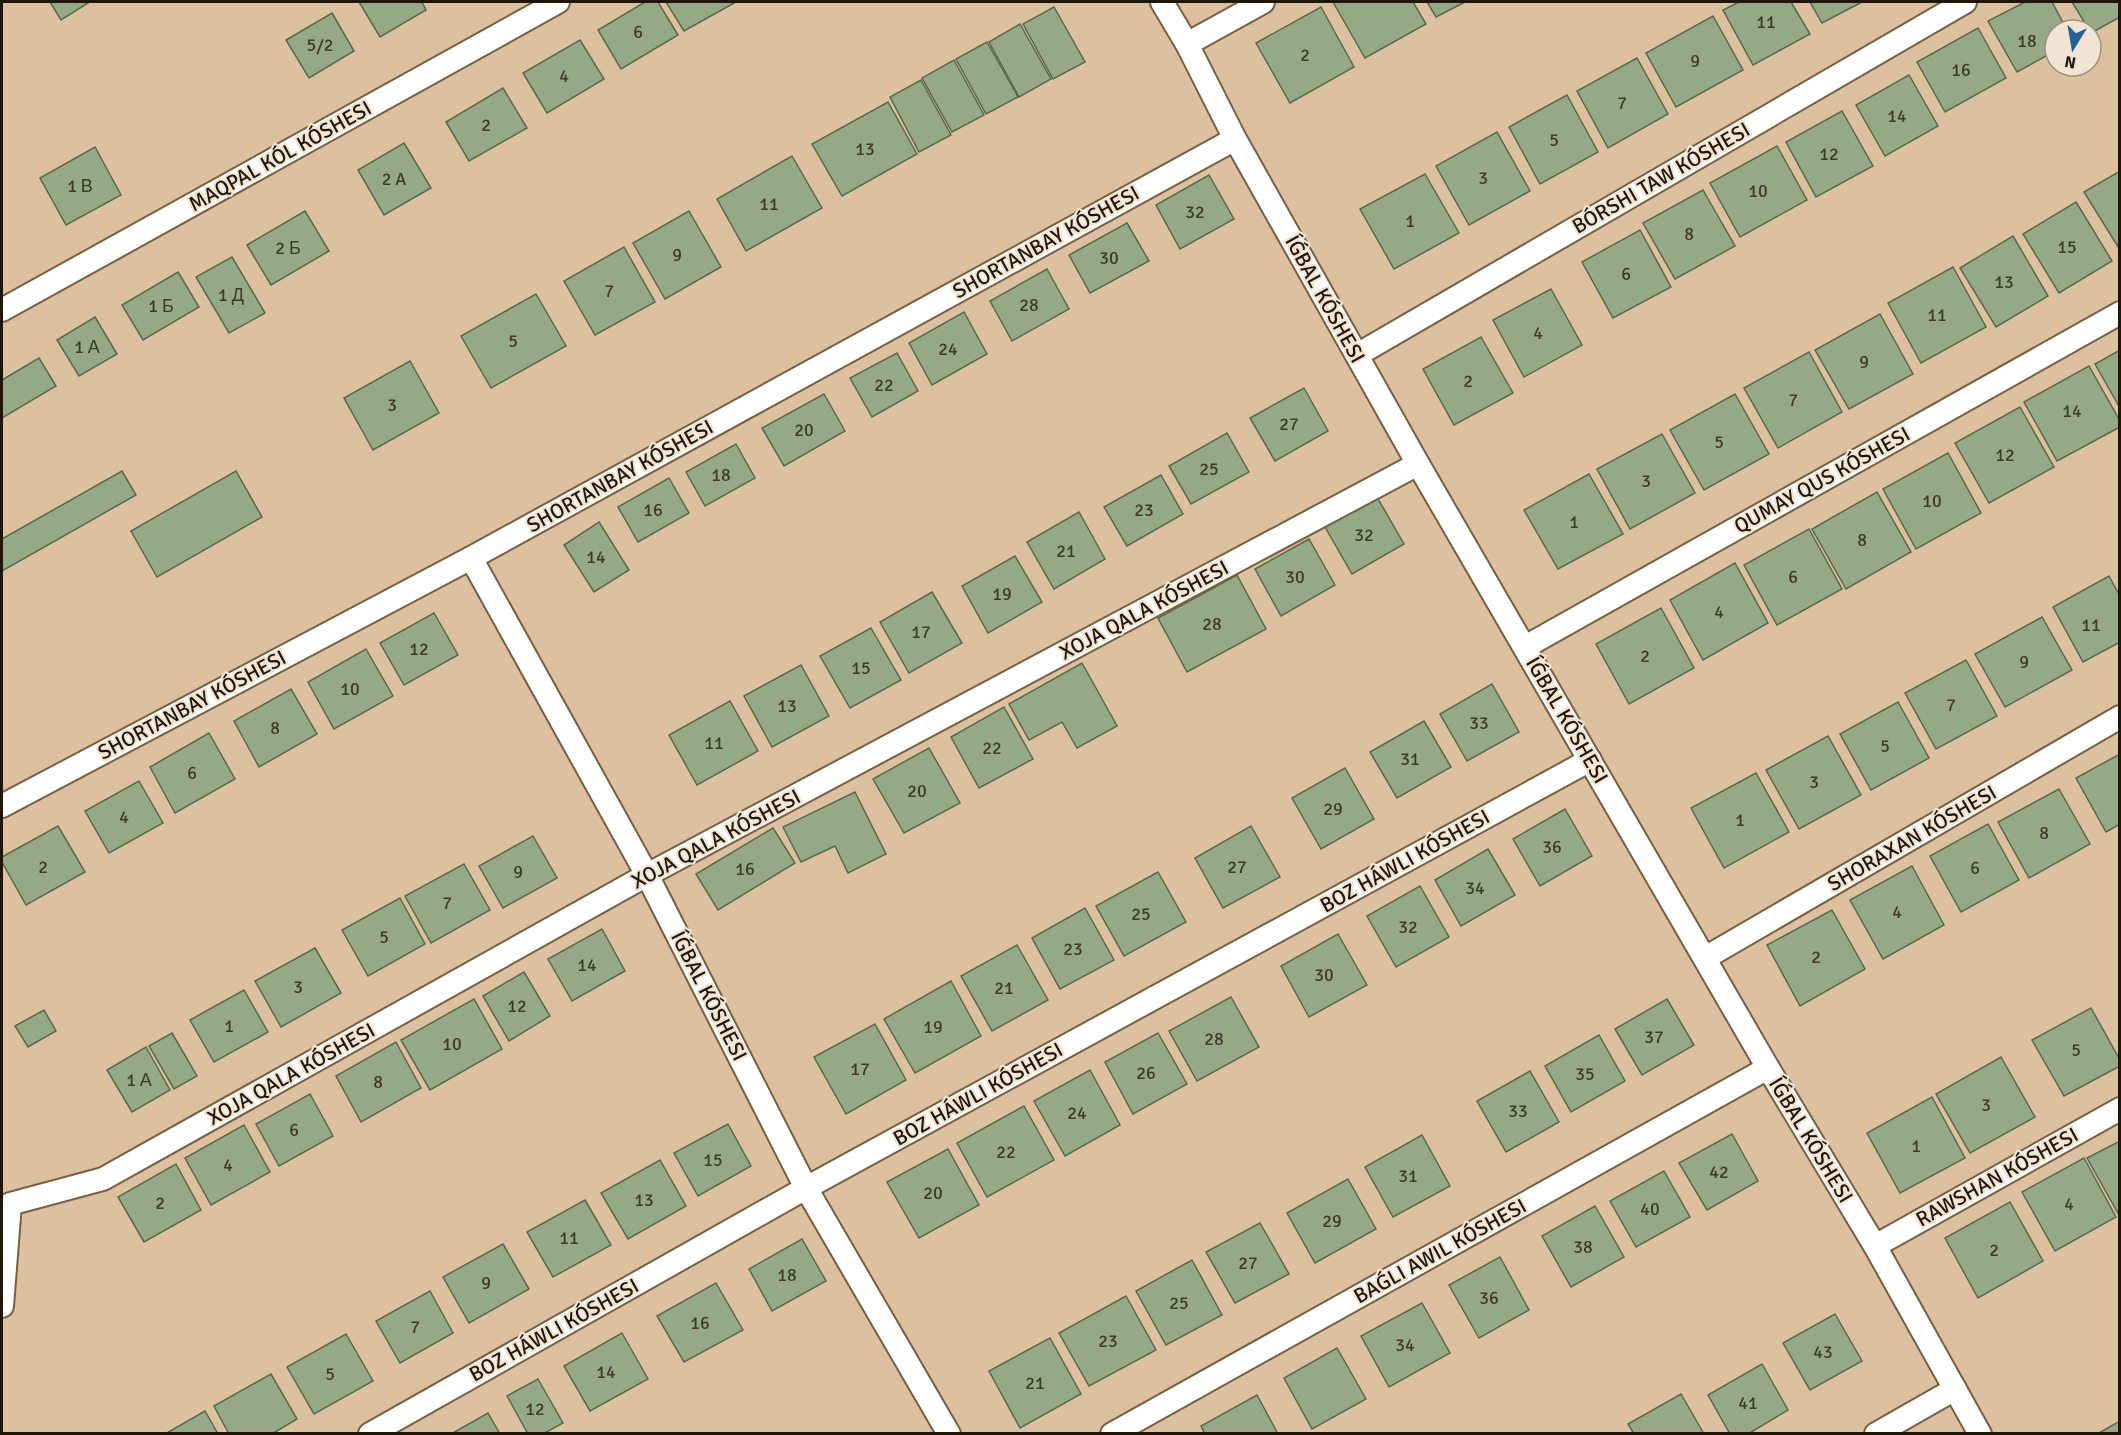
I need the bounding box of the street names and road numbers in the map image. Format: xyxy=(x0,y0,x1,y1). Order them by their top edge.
street label: MAQPAL KÓL KÓSHESI xyxy=(184,95,376,217)
street label: BÓRSHI TAW KÓSHESI xyxy=(1567,116,1755,240)
street label: SHORTANBAY KÓSHESI xyxy=(948,180,1144,304)
street label: ÍǴBAL KÓSHESI xyxy=(1279,230,1371,368)
street label: SHORTANBAY KÓSHESI xyxy=(522,414,718,538)
street label: QUMAY QUS KÓSHESI xyxy=(1729,421,1915,539)
street label: XOJA QALA KÓSHESI xyxy=(1055,554,1233,666)
street label: SHORTANBAY KÓSHESI xyxy=(93,644,291,766)
street label: ÍǴBAL KÓSHESI xyxy=(1520,652,1614,788)
street label: SHORAXAN KÓSHESI xyxy=(1823,779,2001,897)
street label: XOJA QALA KÓSHESI xyxy=(627,783,805,895)
street label: BOZ HÁWLI KÓSHESI xyxy=(1316,804,1494,918)
street label: ÍǴBAL KÓSHESI xyxy=(665,927,753,1065)
street label: XOJA QALA KÓSHESI xyxy=(202,1017,380,1131)
street label: BOZ HÁWLI KÓSHESI xyxy=(889,1037,1067,1151)
street label: ÍǴBAL KÓSHESI xyxy=(1763,1072,1859,1208)
street label: RAWSHAN KÓSHESI xyxy=(1911,1122,2083,1232)
street label: BAǴLI AWIL KÓSHESI xyxy=(1349,1193,1531,1309)
street label: BOZ HÁWLI KÓSHESI xyxy=(465,1273,643,1387)

